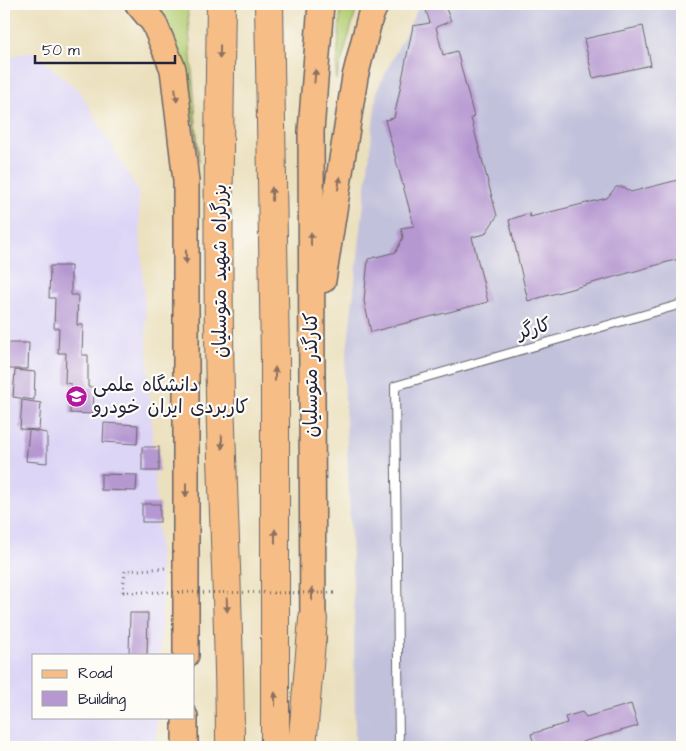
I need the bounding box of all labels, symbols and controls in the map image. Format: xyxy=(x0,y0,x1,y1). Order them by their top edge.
scale bar xyxy=(35,32,175,64)
text: 50 m xyxy=(42,40,80,61)
one-way arrow xyxy=(216,45,224,61)
one-way arrow xyxy=(312,68,320,84)
one-way arrow xyxy=(172,88,180,104)
one-way arrow xyxy=(335,174,343,190)
street label: بزرگراه شهید متوسلیان xyxy=(207,184,234,358)
one-way arrow xyxy=(268,185,276,201)
one-way arrow xyxy=(307,230,315,246)
one-way arrow xyxy=(182,249,190,265)
street label: کارگر xyxy=(512,311,554,347)
street label: کنارگذر متوسلیان xyxy=(298,312,325,438)
one-way arrow xyxy=(271,365,279,381)
place label: دانشگاه علمی کاربردی ایران خودرو xyxy=(91,372,248,421)
school or university icon: دانشگاه علمی کاربردی ایران خودرو xyxy=(65,384,89,408)
one-way arrow xyxy=(218,435,226,451)
one-way arrow xyxy=(182,482,190,498)
one-way arrow xyxy=(271,528,279,544)
one-way arrow xyxy=(308,585,316,601)
one-way arrow xyxy=(223,597,231,613)
legend xyxy=(32,654,195,718)
text: Road xyxy=(78,663,113,684)
text: Building xyxy=(78,689,126,711)
one-way arrow xyxy=(271,690,279,706)

